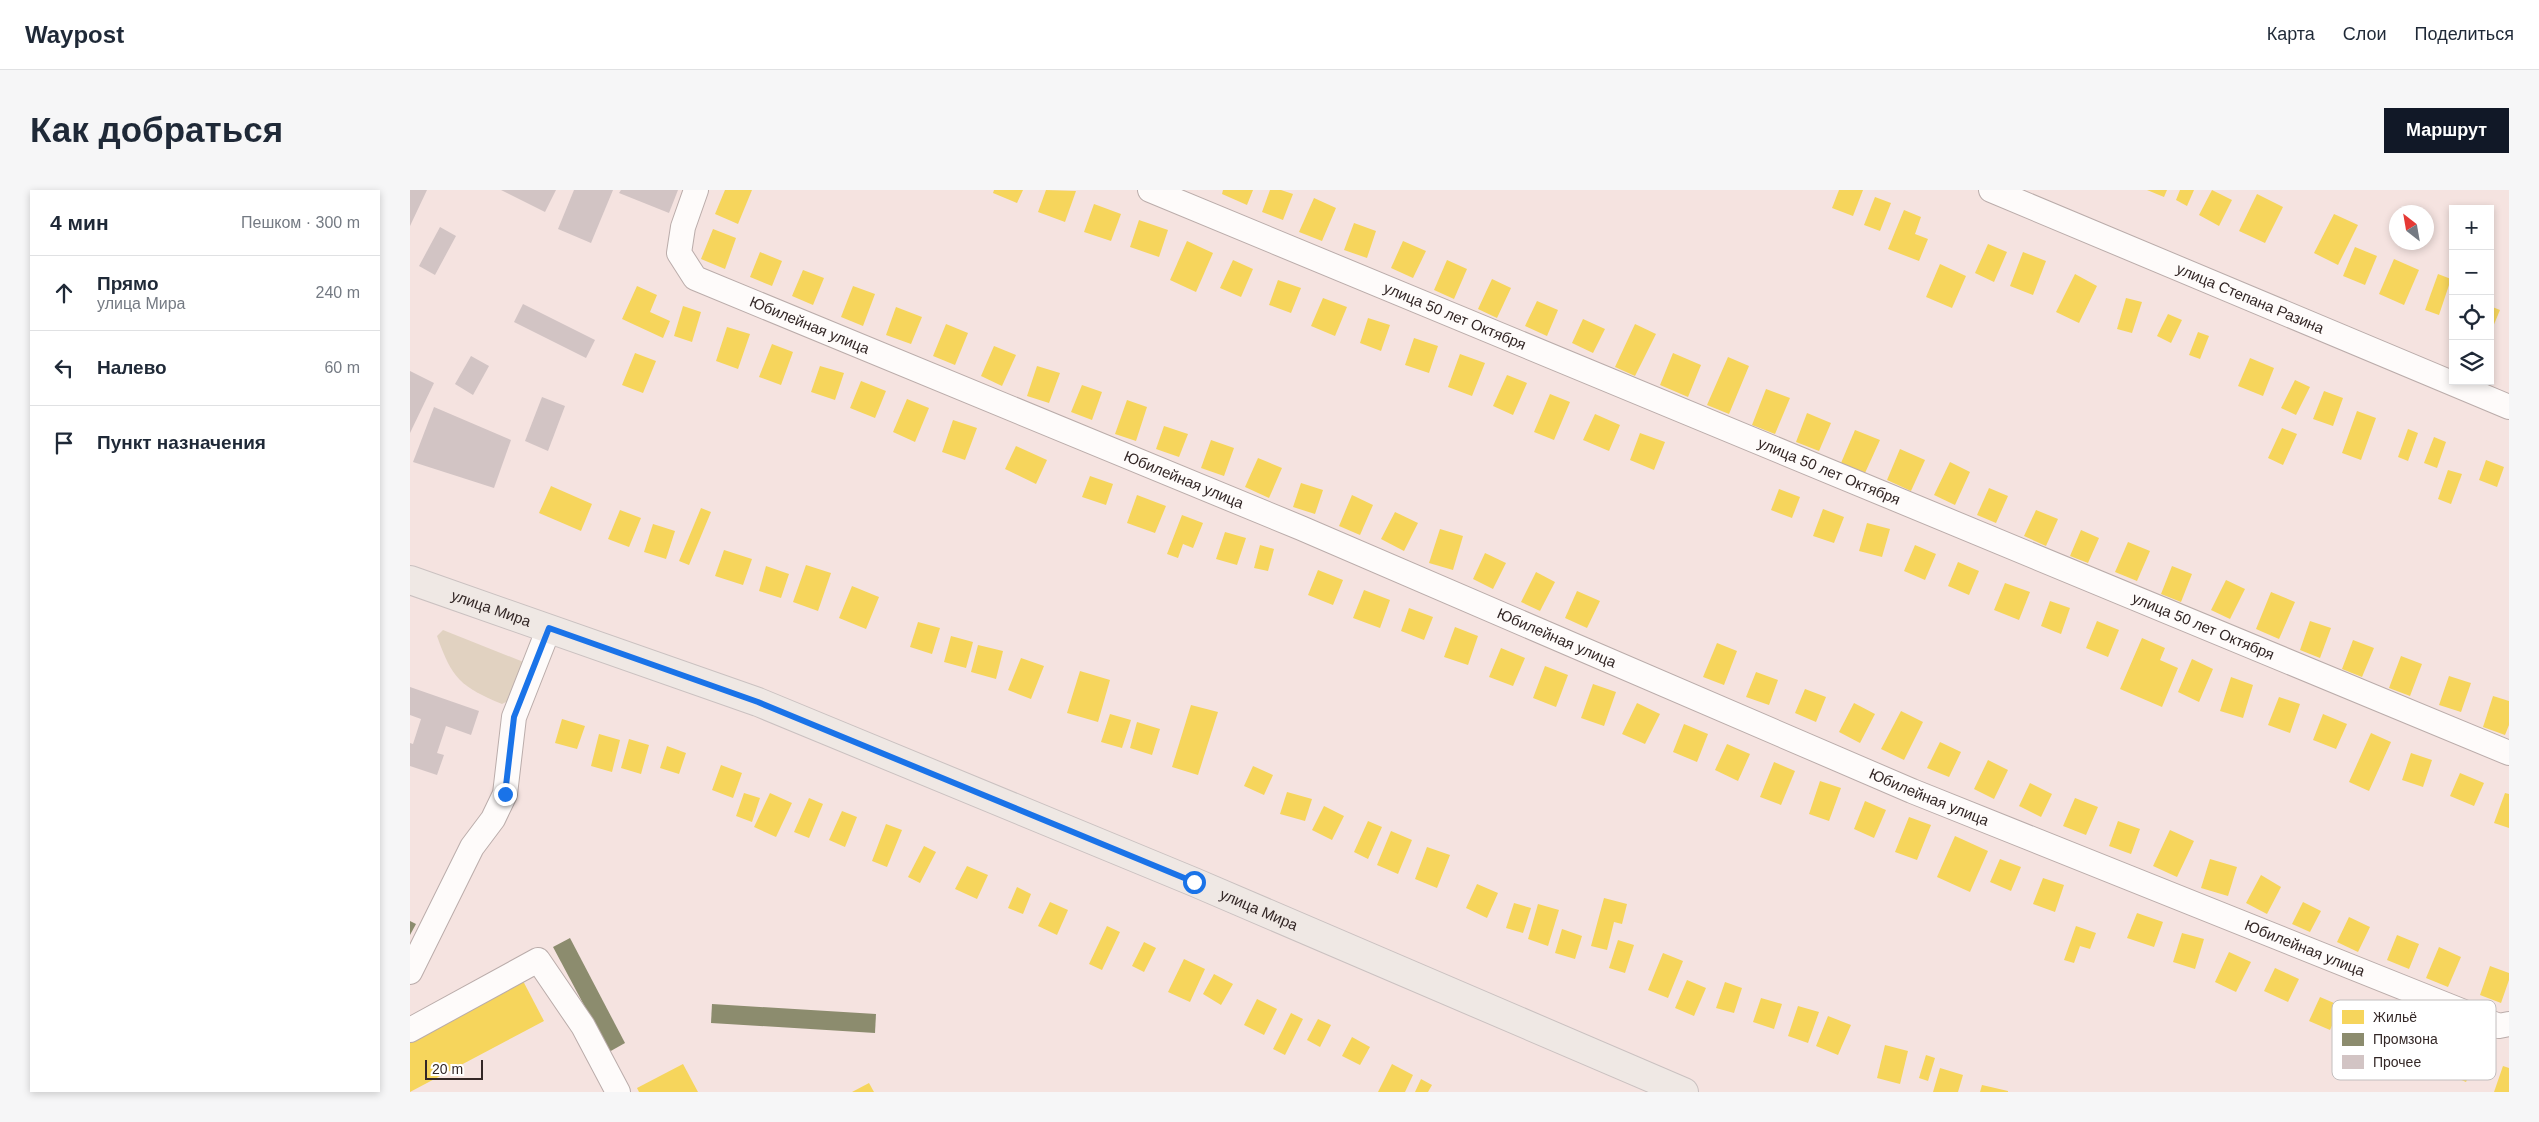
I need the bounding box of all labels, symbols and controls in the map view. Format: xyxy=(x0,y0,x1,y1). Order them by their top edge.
text: Waypost xyxy=(25,21,124,48)
text: Карта xyxy=(2267,24,2315,44)
text: Слои xyxy=(2343,24,2387,44)
text: Поделиться xyxy=(2415,24,2514,44)
button: Маршрут xyxy=(2384,108,2509,153)
text: Как добраться xyxy=(30,110,283,149)
north arrow xyxy=(2389,205,2434,250)
map controls xyxy=(2449,205,2494,385)
button: + xyxy=(2449,205,2494,250)
text: 4 мин xyxy=(50,211,109,234)
text: Пешком · 300 m xyxy=(241,214,360,231)
button: − xyxy=(2449,250,2494,295)
street label: улица Степана Разина xyxy=(2174,260,2327,337)
text: Прямо xyxy=(97,273,159,294)
icon: ahead xyxy=(50,279,78,307)
street label: улица 50 лет Октября xyxy=(1381,279,1529,353)
text: 240 m xyxy=(316,284,360,301)
street label: Юбилейная улица xyxy=(747,293,873,357)
text: улица Мира xyxy=(97,295,186,312)
button: locate xyxy=(2449,295,2494,340)
button: layers xyxy=(2449,340,2494,385)
icon: left xyxy=(50,354,78,382)
text: Налево xyxy=(97,357,167,378)
text: 60 m xyxy=(324,359,360,376)
icon: arrive xyxy=(50,429,78,457)
text: Пункт назначения xyxy=(97,432,266,453)
street label: улица 50 лет Октября xyxy=(1756,434,1903,508)
street label: Юбилейная улица xyxy=(1122,447,1247,512)
street label: улица Мира xyxy=(449,586,534,630)
street label: улица 50 лет Октября xyxy=(2130,589,2277,663)
street label: Юбилейная улица xyxy=(1495,604,1619,671)
street label: Юбилейная улица xyxy=(1867,765,1992,829)
route end xyxy=(494,783,517,806)
route start xyxy=(1183,871,1206,894)
street label: улица Мира xyxy=(1218,885,1301,934)
street label: Юбилейная улица xyxy=(2242,916,2368,980)
legend xyxy=(2332,1000,2496,1080)
text: Жильё xyxy=(2373,1009,2417,1025)
text: Промзона xyxy=(2373,1031,2438,1047)
text: Прочее xyxy=(2373,1054,2421,1070)
scale bar xyxy=(425,1057,482,1080)
text: 20 m xyxy=(432,1061,463,1077)

